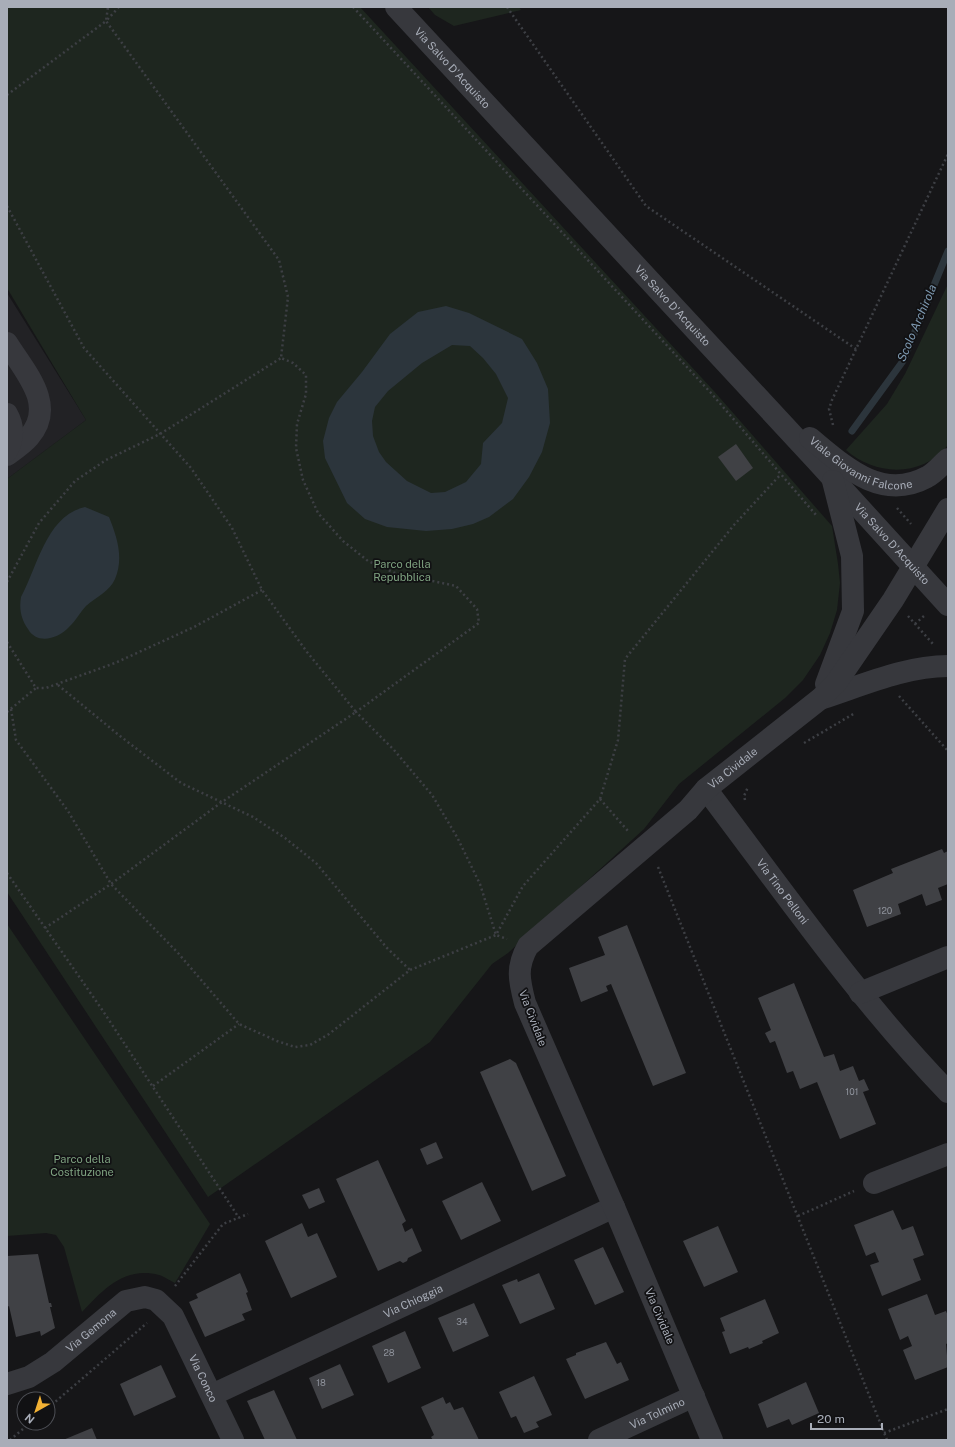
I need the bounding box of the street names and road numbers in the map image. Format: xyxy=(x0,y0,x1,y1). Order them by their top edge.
street label: Via Salvo D'Acquisto xyxy=(412,25,493,111)
street label: Via Salvo D'Acquisto xyxy=(632,263,713,348)
street label: Viale Giovanni Falcone xyxy=(807,434,913,491)
street label: Via Salvo D'Acquisto xyxy=(852,501,932,587)
street label: Via Cividale xyxy=(706,745,760,791)
street label: Via Tino Pelloni xyxy=(754,857,811,926)
street label: Via Cividale xyxy=(517,988,549,1048)
street label: Via Chioggia xyxy=(381,1282,445,1320)
street label: Via Cividale xyxy=(643,1286,677,1346)
street label: Via Gemona xyxy=(64,1306,118,1354)
street label: Via Conco xyxy=(187,1353,220,1404)
street label: Via Tolmino xyxy=(628,1395,686,1431)

